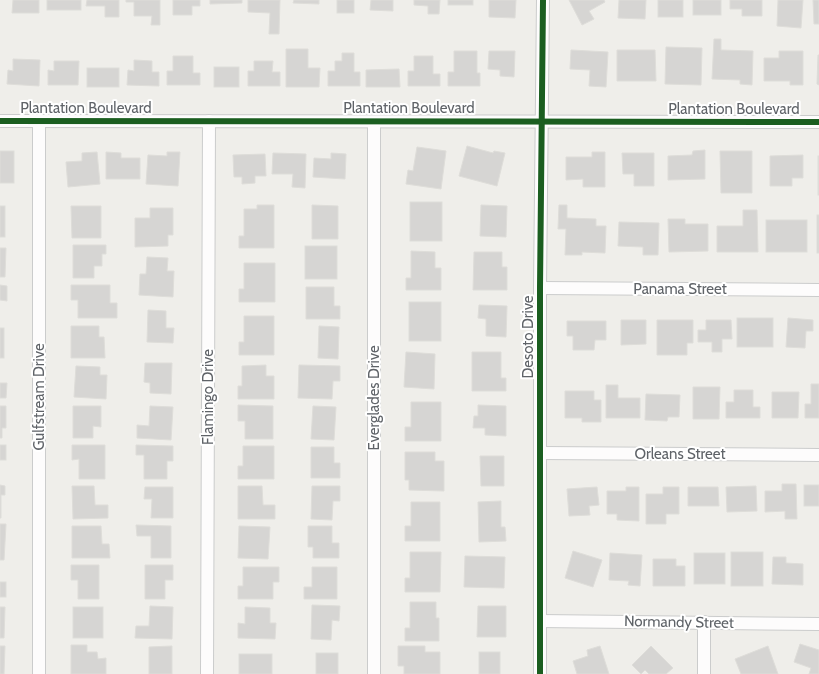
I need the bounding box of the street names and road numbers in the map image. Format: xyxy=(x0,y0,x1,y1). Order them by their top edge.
street label: Plantation Boulevard xyxy=(20,99,152,117)
street label: Plantation Boulevard xyxy=(343,99,475,117)
street label: Plantation Boulevard xyxy=(668,100,800,118)
street label: Panama Street xyxy=(633,280,727,298)
street label: Desoto Drive xyxy=(519,295,537,379)
street label: Gulfstream Drive xyxy=(30,343,48,451)
street label: Everglades Drive xyxy=(365,345,383,451)
street label: Flamingo Drive xyxy=(199,349,217,445)
street label: Orleans Street xyxy=(634,445,726,463)
street label: Normandy Street xyxy=(624,612,734,632)

